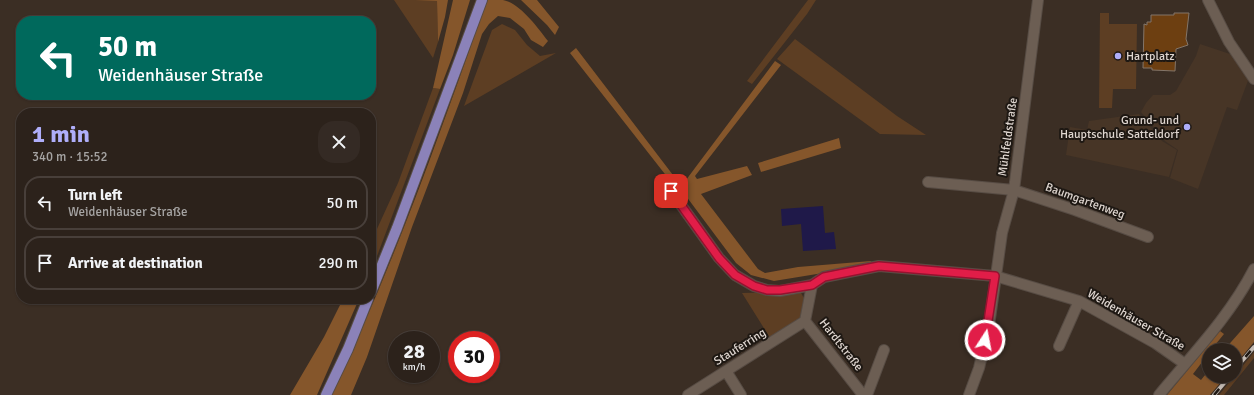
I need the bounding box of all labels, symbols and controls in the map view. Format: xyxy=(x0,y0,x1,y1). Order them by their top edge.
text: 50 m xyxy=(98,30,157,64)
icon: left xyxy=(32,32,84,84)
place label: Hartplatz xyxy=(1126,49,1175,64)
marker: Hartplatz xyxy=(1113,51,1123,61)
text: Weidenhäuser Straße xyxy=(98,64,263,86)
street label: Mühlfeldstraße xyxy=(995,97,1021,177)
place label: Grund- und Hauptschule Satteldorf xyxy=(1060,113,1180,142)
text: 1 min xyxy=(32,119,90,149)
button: close xyxy=(318,121,360,163)
marker: Grund- und Hauptschule Satteldorf xyxy=(1182,122,1192,132)
text: 340 m · 15:52 xyxy=(32,149,108,165)
pin xyxy=(654,174,688,208)
icon: arrive xyxy=(660,180,682,202)
street label: Baumgartenweg xyxy=(1043,180,1127,222)
text: Turn left xyxy=(68,186,122,204)
icon: left xyxy=(34,192,56,214)
text: 50 m xyxy=(327,194,358,212)
text: Weidenhäuser Straße xyxy=(68,204,187,220)
icon: arrive xyxy=(34,252,56,274)
text: Arrive at destination xyxy=(68,254,203,272)
text: 290 m xyxy=(318,254,358,272)
street label: Weidenhäuser Straße xyxy=(1085,286,1187,354)
street label: Hardtstraße xyxy=(816,316,866,374)
position arrow xyxy=(964,319,1006,361)
street label: Stauferring xyxy=(711,325,769,369)
speed limit sign: 30 xyxy=(448,331,500,383)
text: 28 xyxy=(403,339,425,364)
map controls xyxy=(1202,343,1242,383)
button: layers xyxy=(1202,343,1242,383)
text: km/h xyxy=(403,361,425,373)

